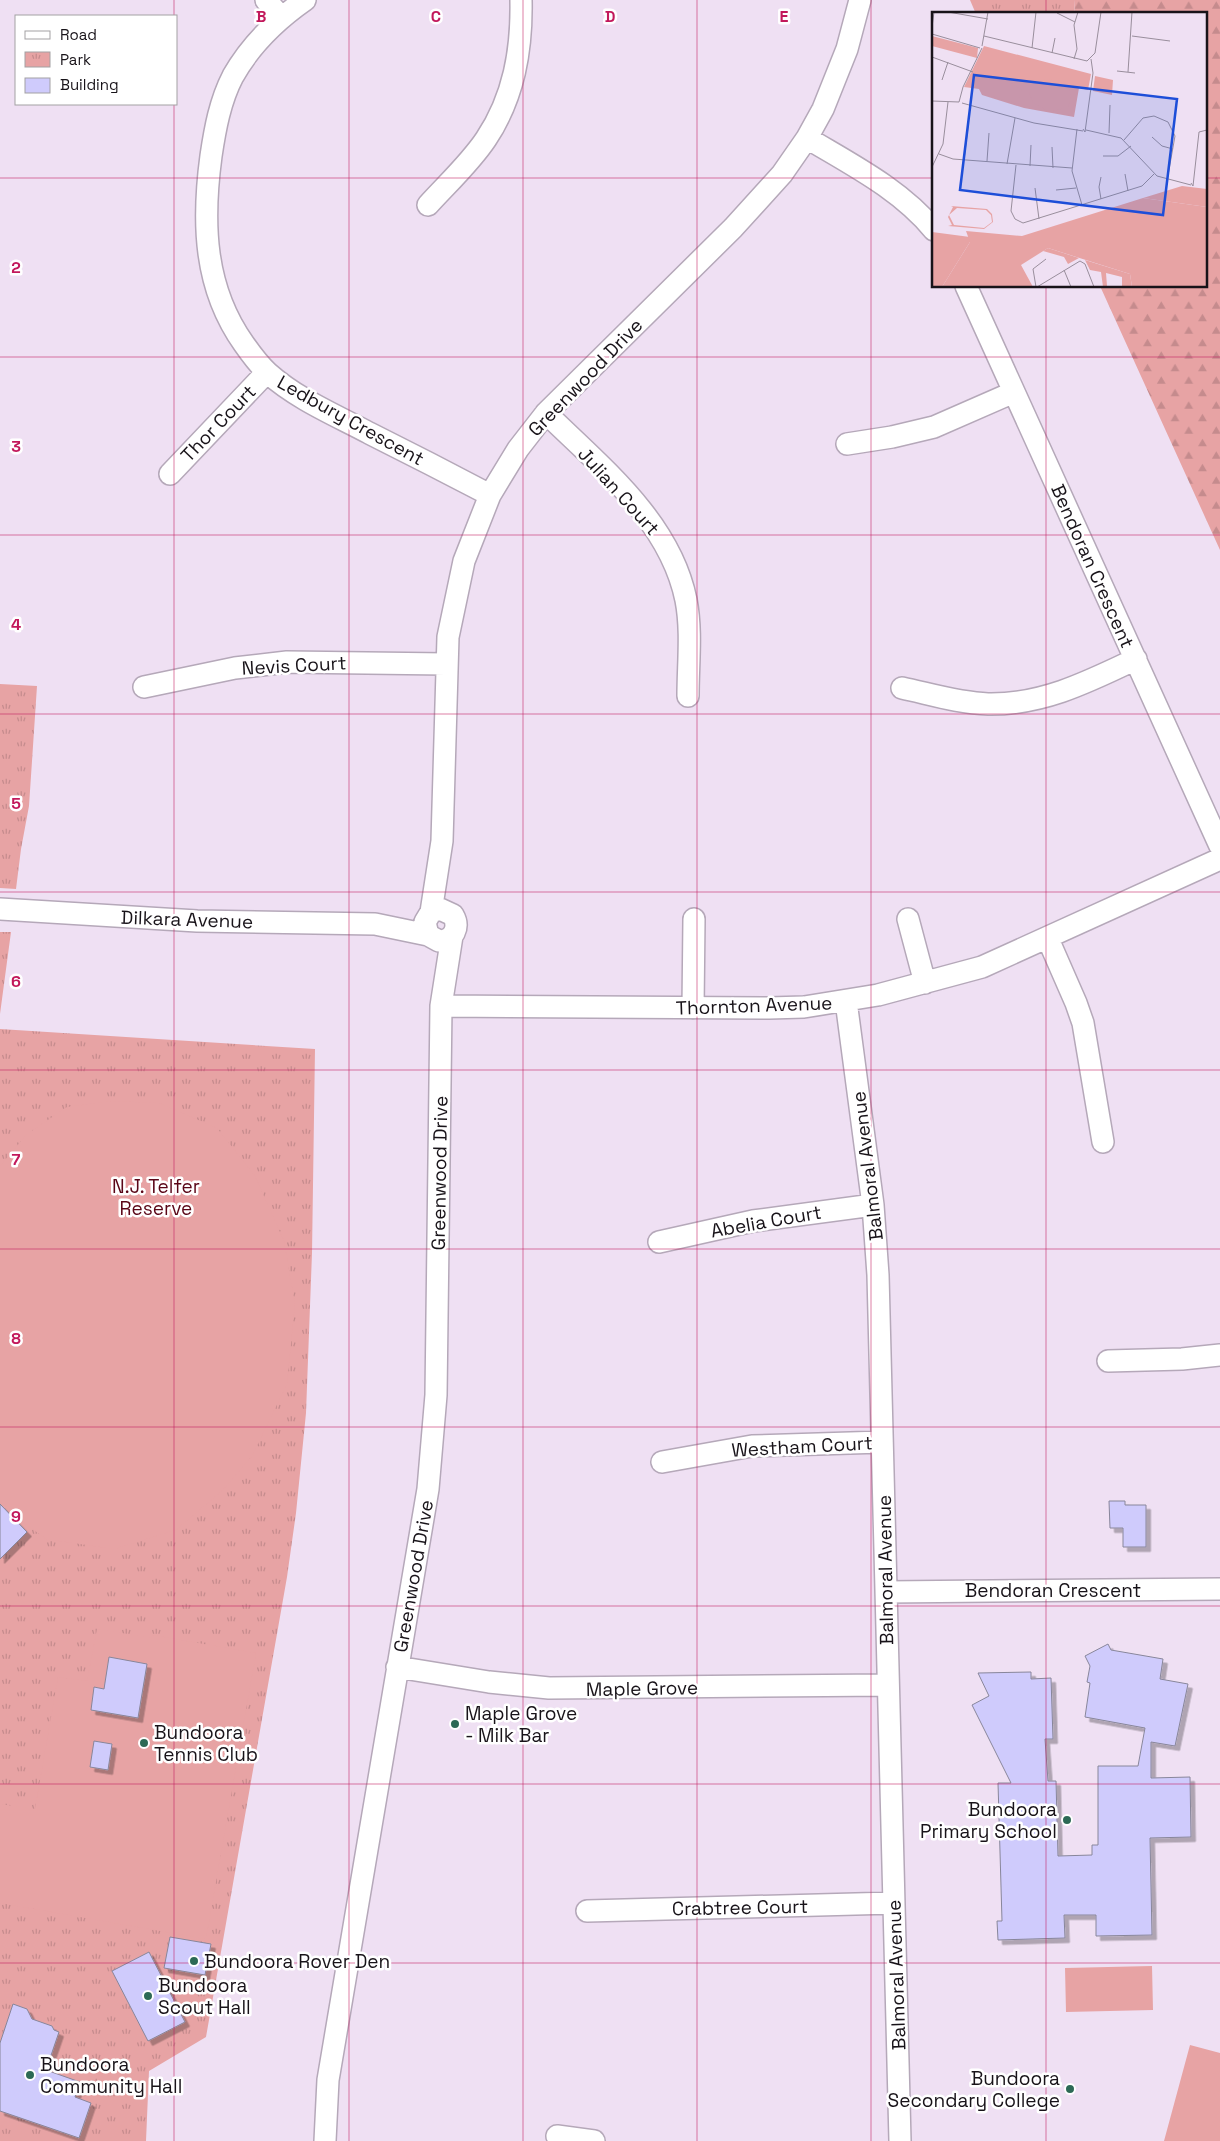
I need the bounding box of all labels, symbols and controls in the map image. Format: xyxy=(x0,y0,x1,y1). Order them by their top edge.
text: B xyxy=(256,6,266,27)
text: C xyxy=(431,6,441,27)
text: D xyxy=(605,6,615,27)
text: E xyxy=(780,6,789,27)
inset map xyxy=(932,12,1208,288)
legend xyxy=(15,15,178,105)
text: Road xyxy=(60,25,97,44)
text: Park xyxy=(60,50,91,69)
text: Building xyxy=(60,75,119,94)
text: 2 xyxy=(11,257,21,278)
street label: Greenwood Drive xyxy=(523,313,648,442)
street label: Ledbury Crescent xyxy=(273,370,429,471)
street label: Thor Court xyxy=(175,379,261,467)
text: 3 xyxy=(11,436,21,457)
street label: Julian Court xyxy=(572,442,665,541)
street label: Bendoran Crescent xyxy=(1045,480,1140,652)
text: 4 xyxy=(11,614,21,635)
street label: Nevis Court xyxy=(241,650,347,681)
text: 5 xyxy=(11,793,21,814)
street label: Dilkara Avenue xyxy=(120,905,254,934)
text: 6 xyxy=(11,971,21,992)
street label: Thornton Avenue xyxy=(675,990,833,1021)
street label: Balmoral Avenue xyxy=(846,1090,889,1242)
street label: Greenwood Drive xyxy=(426,1096,453,1250)
text: 7 xyxy=(12,1149,21,1170)
park label: N.J. Telfer Reserve xyxy=(112,1174,200,1221)
street label: Abelia Court xyxy=(709,1199,823,1244)
text: 8 xyxy=(11,1328,21,1349)
street label: Westham Court xyxy=(731,1430,873,1463)
street label: Balmoral Avenue xyxy=(872,1495,899,1645)
street label: Greenwood Drive xyxy=(388,1498,439,1654)
text: 9 xyxy=(11,1506,21,1527)
street label: Bendoran Crescent xyxy=(965,1578,1141,1603)
street label: Maple Grove xyxy=(586,1675,698,1702)
place label: Maple Grove - Milk Bar xyxy=(465,1701,577,1748)
marker: Maple Grove - Milk Bar xyxy=(449,1718,461,1730)
place label: Bundoora Tennis Club xyxy=(154,1720,258,1767)
marker: Bundoora Tennis Club xyxy=(138,1737,150,1749)
place label: Bundoora Primary School xyxy=(920,1797,1057,1844)
marker: Bundoora Primary School xyxy=(1061,1814,1073,1826)
street label: Crabtree Court xyxy=(672,1894,808,1921)
street label: Balmoral Avenue xyxy=(881,1899,912,2051)
place label: Bundoora Rover Den xyxy=(204,1949,390,1974)
marker: Bundoora Rover Den xyxy=(188,1955,200,1967)
place label: Bundoora Scout Hall xyxy=(158,1973,251,2020)
marker: Bundoora Scout Hall xyxy=(142,1990,154,2002)
place label: Bundoora Community Hall xyxy=(40,2052,182,2099)
place label: Bundoora Secondary College xyxy=(888,2066,1060,2113)
marker: Bundoora Community Hall xyxy=(24,2069,36,2081)
marker: Bundoora Secondary College xyxy=(1064,2083,1076,2095)

